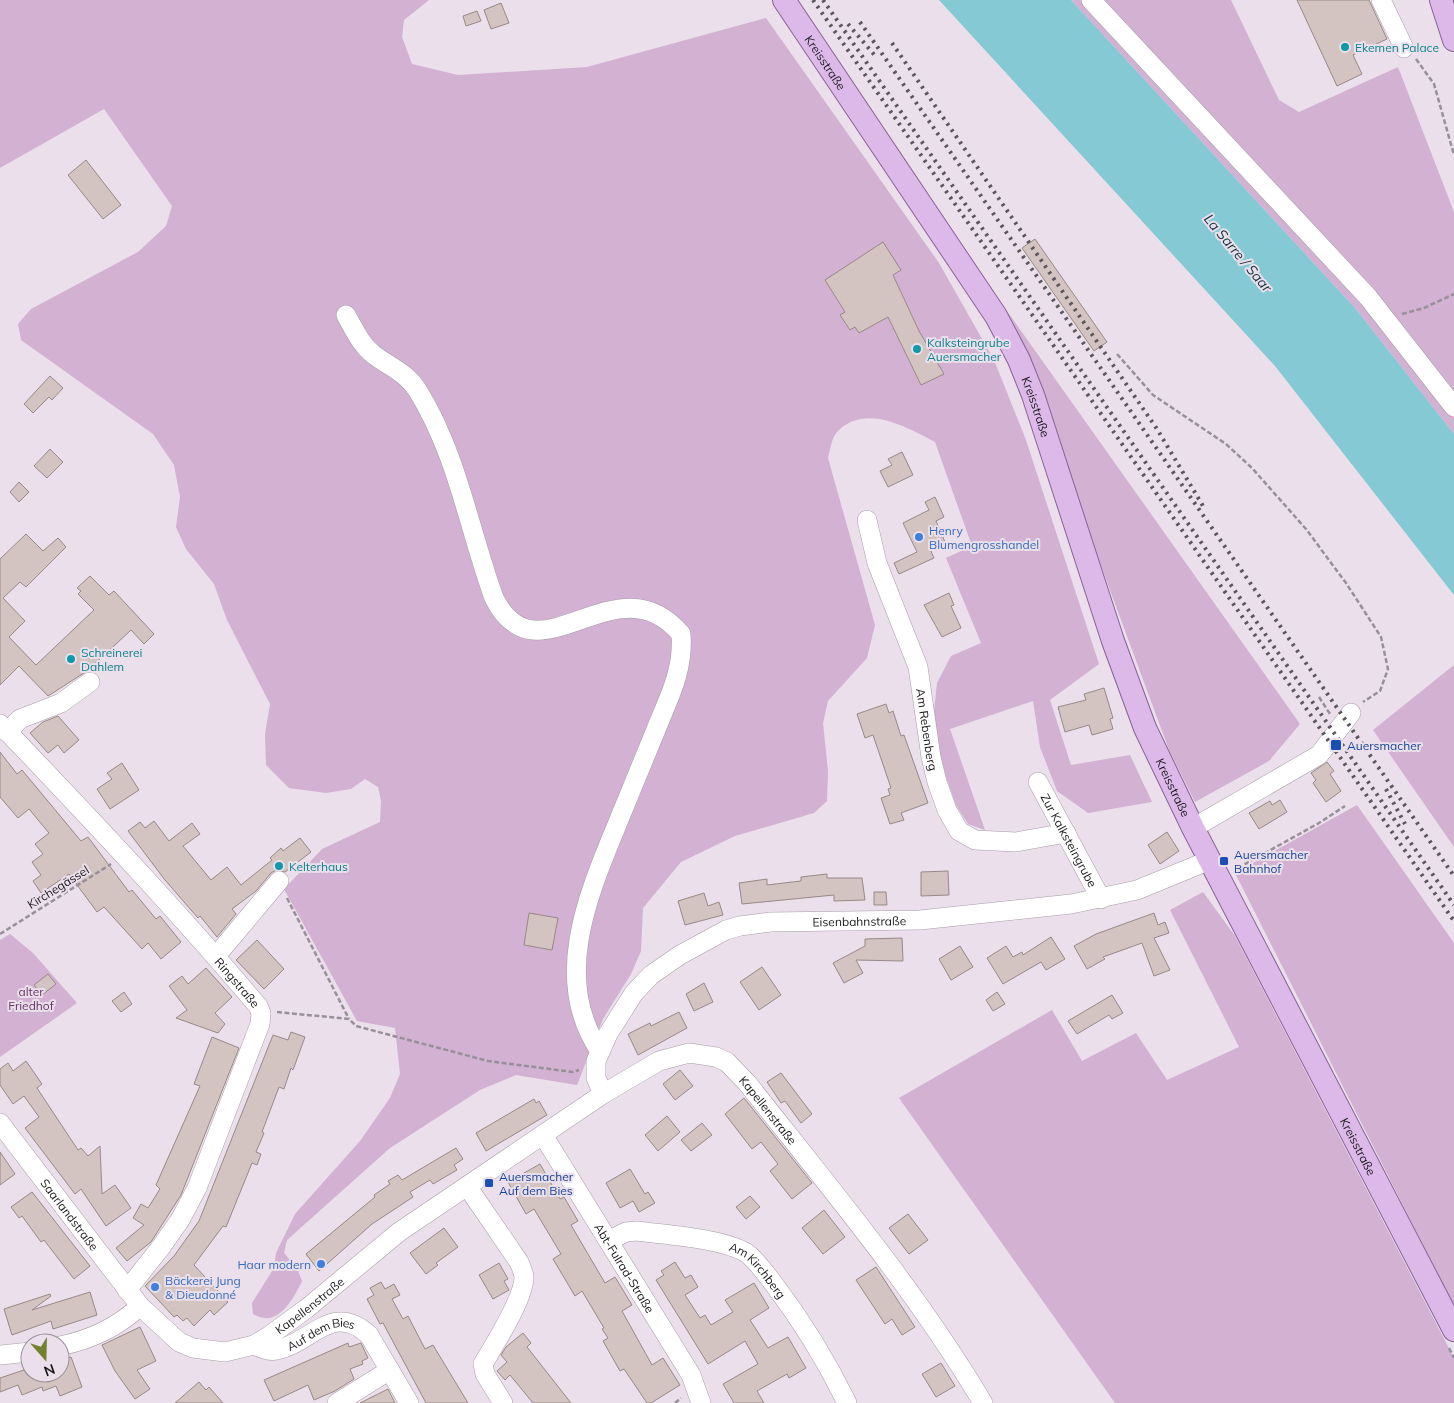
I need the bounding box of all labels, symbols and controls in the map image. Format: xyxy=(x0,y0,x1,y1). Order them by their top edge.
street label: Kreisstraße xyxy=(802,32,850,93)
place label: Ekemen Palace xyxy=(1355,40,1439,55)
marker: Ekemen Palace xyxy=(1339,41,1351,53)
water label: La Sarre / Saar xyxy=(1200,210,1276,296)
place label: Kalksteingrube Auersmacher xyxy=(927,335,1009,364)
marker: Kalksteingrube Auersmacher xyxy=(911,343,923,355)
street label: Kreisstraße xyxy=(1019,374,1054,439)
place label: Henry Blumengrosshandel xyxy=(929,523,1039,552)
marker: Henry Blumengrosshandel xyxy=(913,531,925,543)
place label: Schreinerei Dahlem xyxy=(81,645,142,674)
marker: Schreinerei Dahlem xyxy=(65,653,77,665)
street label: Am Rebenberg xyxy=(914,687,942,772)
marker: Auersmacher xyxy=(1329,738,1343,752)
place label: Auersmacher xyxy=(1347,738,1422,753)
street label: Kreisstraße xyxy=(1153,756,1194,819)
street label: Zur Kalksteingrube xyxy=(1038,791,1101,889)
place label: Auersmacher Bahnhof xyxy=(1234,847,1309,876)
marker: Auersmacher Bahnhof xyxy=(1218,855,1230,867)
place label: Kelterhaus xyxy=(289,859,348,874)
marker: Kelterhaus xyxy=(273,860,285,872)
street label: Kirchegässel xyxy=(24,862,92,912)
street label: Eisenbahnstraße xyxy=(812,913,906,929)
street label: Ringstraße xyxy=(212,954,263,1010)
park label: alter Friedhof xyxy=(8,984,55,1013)
street label: Kapellenstraße xyxy=(737,1072,800,1147)
street label: Kreisstraße xyxy=(1337,1115,1380,1178)
place label: Auersmacher Auf dem Bies xyxy=(499,1169,574,1198)
street label: Saarlandstraße xyxy=(38,1176,102,1253)
marker: Auersmacher Auf dem Bies xyxy=(483,1177,495,1189)
street label: Abt-Fulrad-Straße xyxy=(592,1220,658,1315)
street label: Am Kirchberg xyxy=(727,1239,789,1301)
place label: Haar modern xyxy=(237,1257,311,1272)
marker: Haar modern xyxy=(315,1258,327,1270)
place label: Bäckerei Jung & Dieudonné xyxy=(165,1273,241,1302)
street label: Kapellenstraße xyxy=(272,1273,347,1337)
marker: Bäckerei Jung & Dieudonné xyxy=(149,1281,161,1293)
street label: Auf dem Bies xyxy=(284,1314,358,1354)
north arrow xyxy=(20,1333,70,1383)
text: N xyxy=(41,1360,57,1380)

